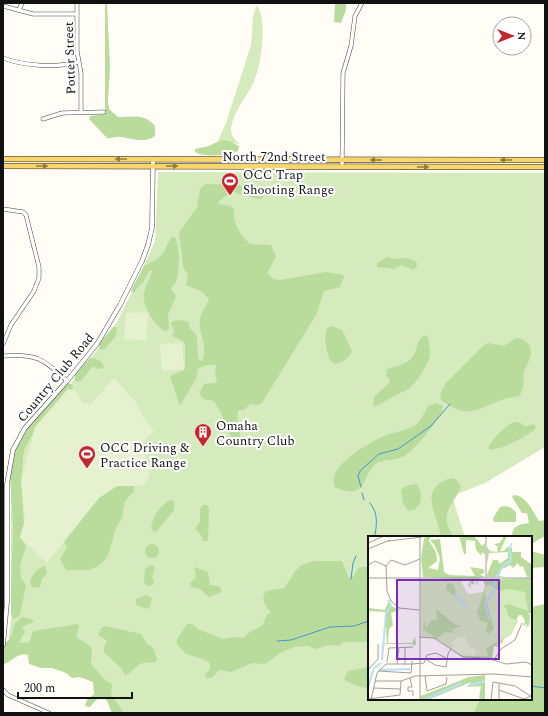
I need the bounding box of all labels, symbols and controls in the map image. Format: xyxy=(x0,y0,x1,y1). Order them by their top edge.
north arrow xyxy=(492,16,532,56)
street label: Potter Street xyxy=(59,21,81,95)
text: N xyxy=(513,32,530,41)
street label: North 72nd Street xyxy=(222,147,326,167)
one-way arrow xyxy=(114,156,127,162)
one-way arrow xyxy=(369,157,382,163)
one-way arrow xyxy=(499,157,512,163)
one-way arrow xyxy=(36,163,49,169)
one-way arrow xyxy=(166,163,179,169)
one-way arrow xyxy=(417,164,430,170)
place label: OCC Trap Shooting Range xyxy=(243,165,334,200)
sports icon: OCC Trap Shooting Range xyxy=(220,171,240,196)
street label: Country Club Road xyxy=(12,329,99,427)
place label: Omaha Country Club xyxy=(216,416,295,451)
building icon: Omaha Country Club xyxy=(193,422,213,447)
place label: OCC Driving & Practice Range xyxy=(100,438,190,473)
sports icon: OCC Driving & Practice Range xyxy=(77,444,97,469)
inset map xyxy=(368,536,532,700)
scale bar xyxy=(18,674,132,700)
text: 200 m xyxy=(24,679,55,698)

